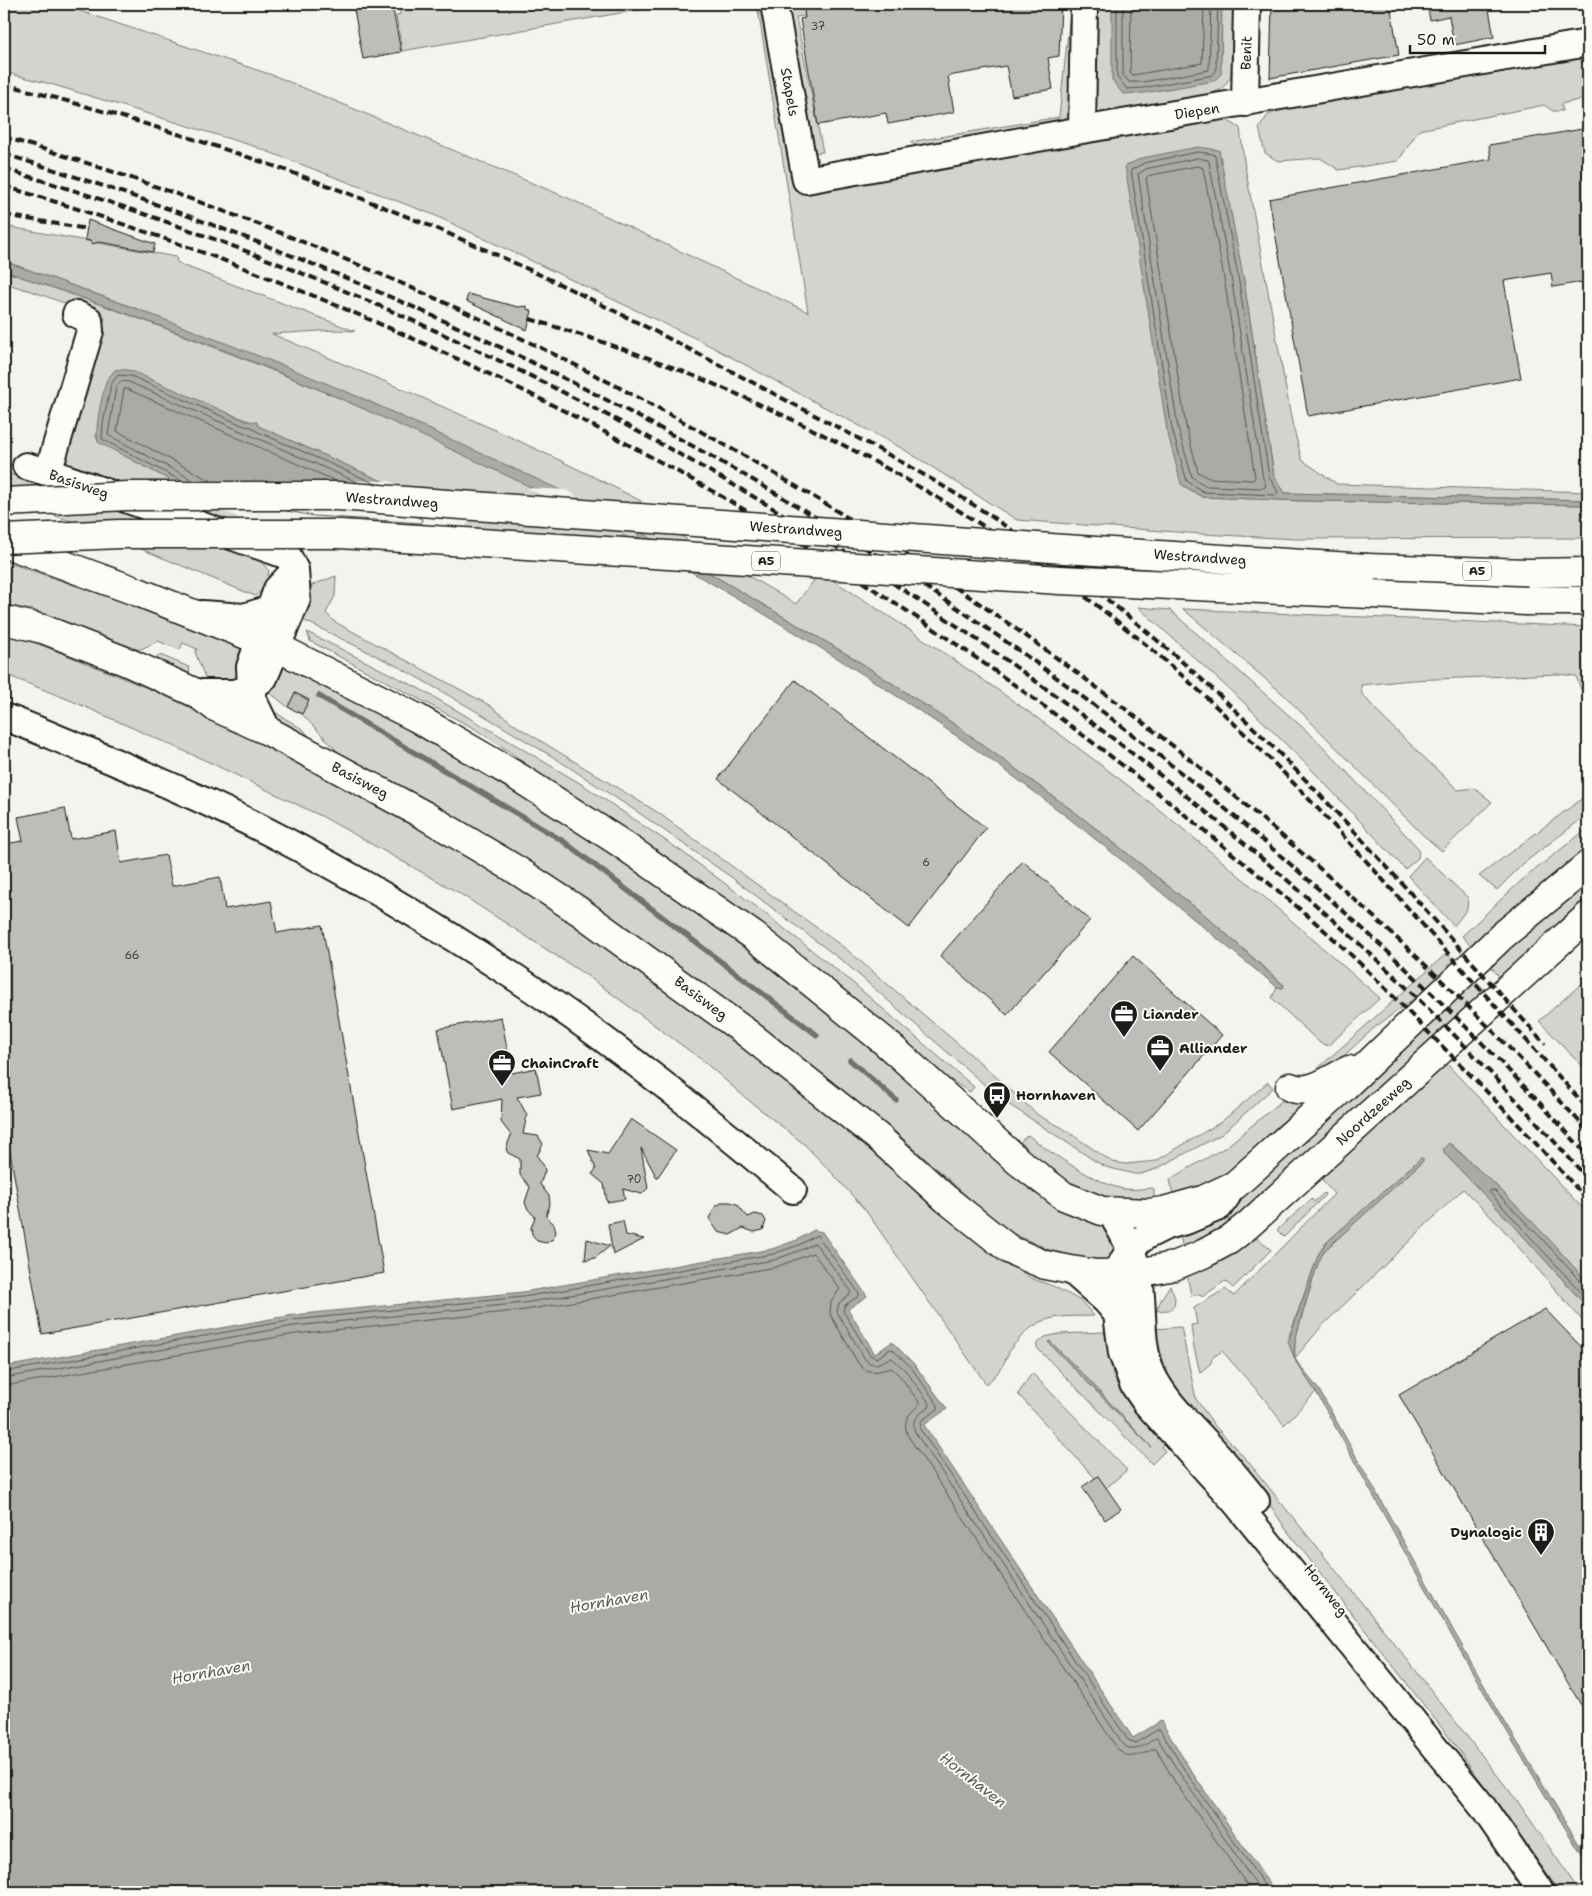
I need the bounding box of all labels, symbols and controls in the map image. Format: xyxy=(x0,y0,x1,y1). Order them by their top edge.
house number: 37 xyxy=(811,19,826,34)
scale bar xyxy=(1410,22,1544,54)
text: 50 m xyxy=(1417,30,1455,50)
street label: Benit xyxy=(1236,36,1256,70)
street label: Stapels xyxy=(777,66,803,118)
street label: Diepen xyxy=(1173,99,1221,123)
street label: Basisweg xyxy=(47,465,111,503)
street label: Westrandweg xyxy=(345,488,439,512)
street label: Westrandweg xyxy=(749,517,843,541)
street label: Westrandweg xyxy=(1153,545,1247,569)
road number: A5 xyxy=(752,552,780,570)
road number: A5 xyxy=(1463,562,1491,580)
street label: Basisweg xyxy=(328,757,392,803)
house number: 6 xyxy=(922,855,930,870)
house number: 66 xyxy=(124,948,140,963)
street label: Basisweg xyxy=(671,972,731,1024)
office icon: Liander xyxy=(1109,999,1139,1038)
place label: Liander xyxy=(1143,1005,1199,1023)
office icon: Alliander xyxy=(1145,1033,1175,1072)
place label: Alliander xyxy=(1179,1039,1248,1057)
office icon: ChainCraft xyxy=(487,1048,517,1087)
place label: ChainCraft xyxy=(521,1054,599,1072)
street label: Noordzeeweg xyxy=(1332,1073,1414,1149)
bus stop icon: Hornhaven xyxy=(982,1080,1012,1119)
place label: Hornhaven xyxy=(1016,1086,1096,1104)
house number: 70 xyxy=(626,1172,642,1187)
building icon: Dynalogic xyxy=(1526,1517,1556,1556)
place label: Dynalogic xyxy=(1450,1523,1522,1541)
street label: Hornweg xyxy=(1300,1560,1352,1620)
water label: Hornhaven xyxy=(568,1584,650,1618)
water label: Hornhaven xyxy=(170,1655,252,1689)
water label: Hornhaven xyxy=(936,1748,1010,1812)

